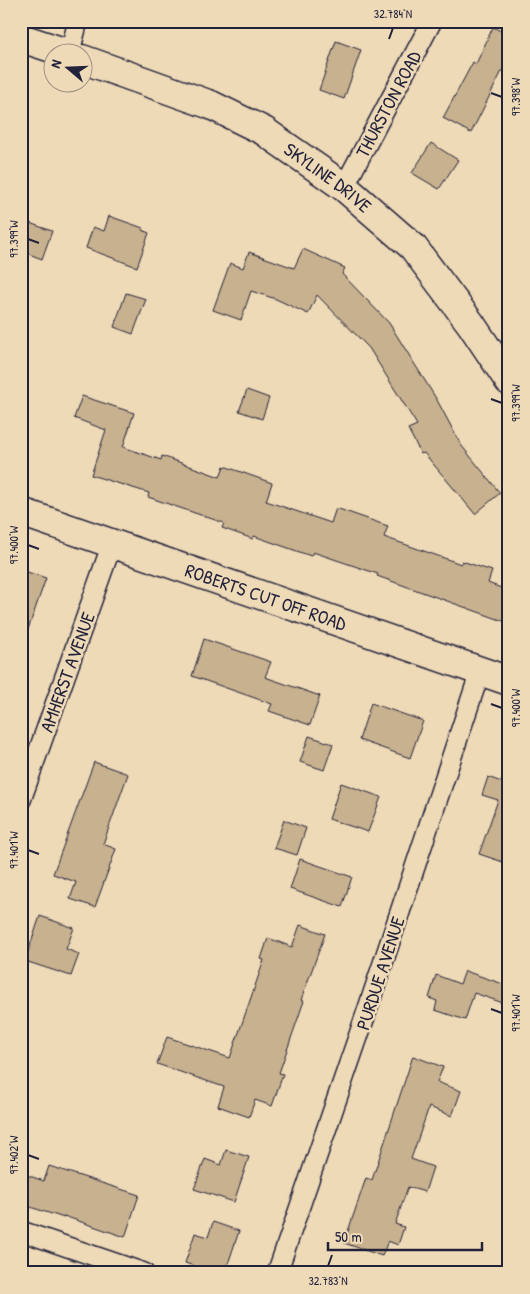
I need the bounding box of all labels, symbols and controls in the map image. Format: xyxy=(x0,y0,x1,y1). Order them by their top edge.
text: 32.784°N xyxy=(374,5,412,22)
north arrow xyxy=(42,42,92,92)
street label: THURSTON ROAD xyxy=(349,46,427,162)
text: N xyxy=(45,56,66,70)
text: 97.398°W xyxy=(507,77,524,116)
street label: SKYLINE DRIVE xyxy=(279,136,378,219)
text: 97.399°W xyxy=(5,220,22,258)
text: 97.399°W xyxy=(507,384,524,422)
text: 97.400°W xyxy=(5,525,22,564)
street label: ROBERTS CUT OFF ROAD xyxy=(182,557,350,637)
street label: AMHERST AVENUE xyxy=(33,608,101,736)
text: 97.400°W xyxy=(507,688,524,727)
text: 97.401°W xyxy=(5,831,22,869)
street label: PURDUE AVENUE xyxy=(349,912,411,1033)
text: 97.401°W xyxy=(507,994,524,1032)
text: 97.402°W xyxy=(5,1135,22,1174)
scale bar xyxy=(328,1219,481,1251)
text: 50 m xyxy=(335,1226,362,1247)
text: 32.783°N xyxy=(308,1272,348,1289)

